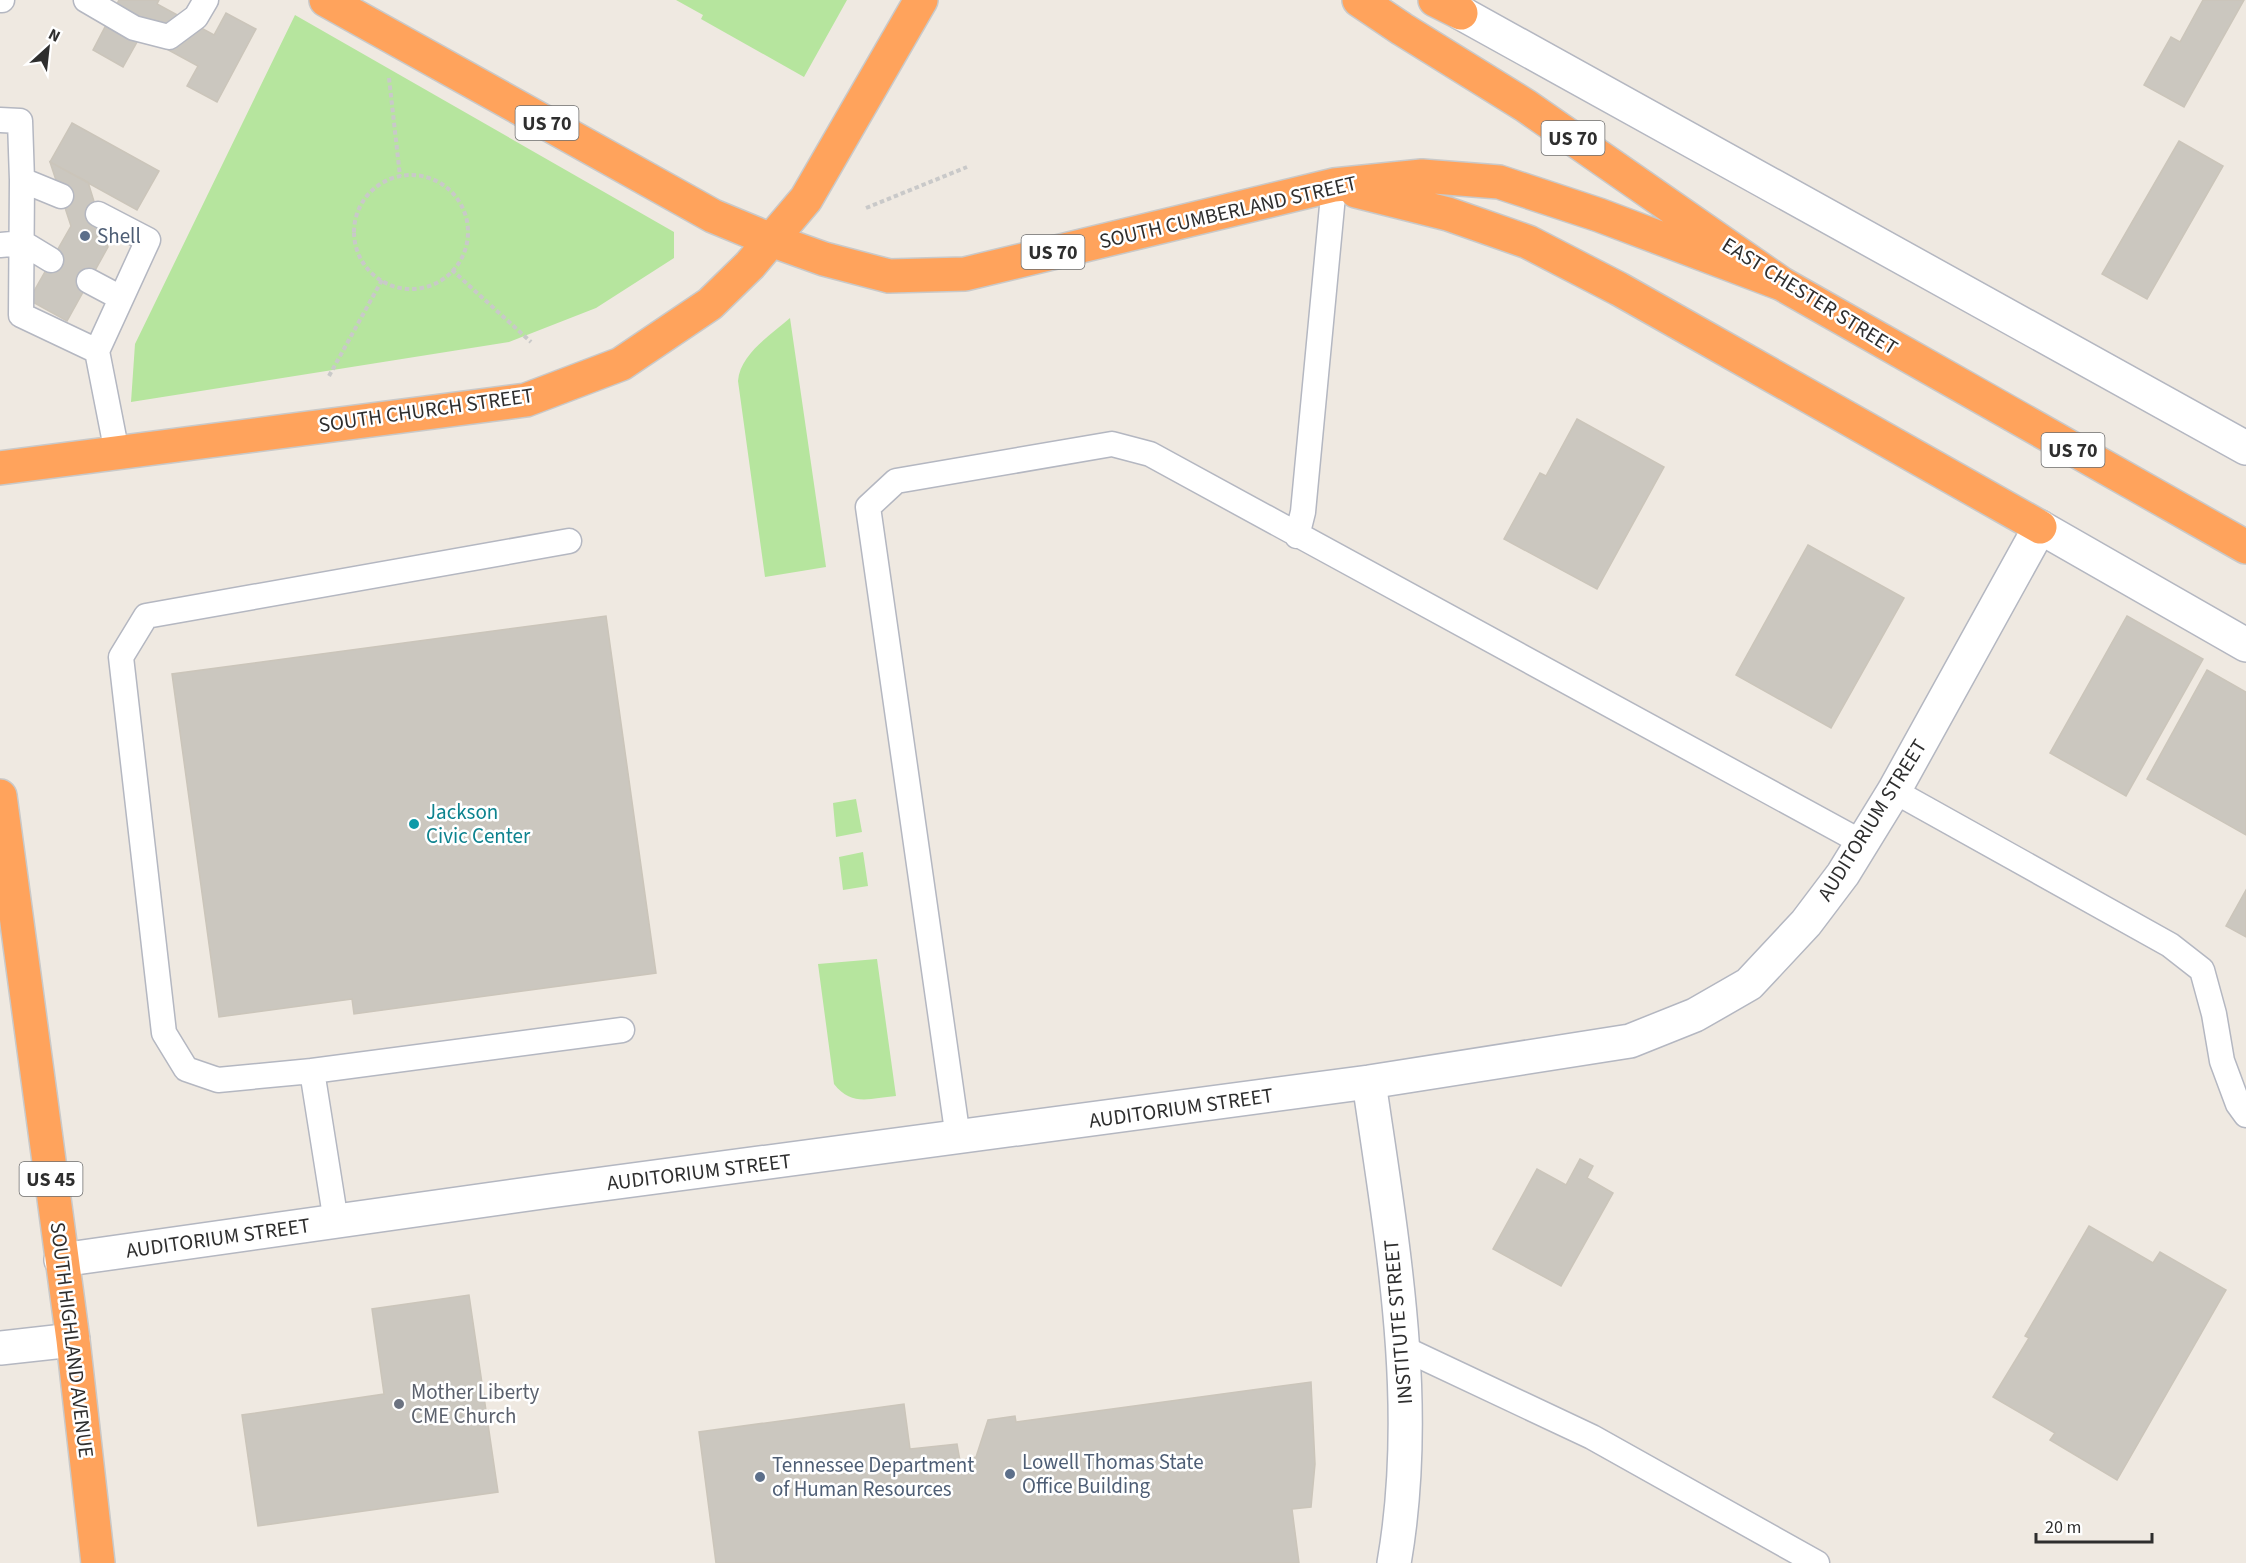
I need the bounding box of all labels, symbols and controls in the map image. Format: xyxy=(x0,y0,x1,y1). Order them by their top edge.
north arrow xyxy=(18,18,78,78)
text: N xyxy=(45,23,64,48)
road number: US 70 xyxy=(516,106,578,140)
road number: US 70 xyxy=(1542,121,1604,155)
street label: SOUTH CUMBERLAND STREET xyxy=(1096,168,1360,256)
place label: Shell xyxy=(97,221,141,251)
marker: Shell xyxy=(78,229,92,243)
street label: EAST CHESTER STREET xyxy=(1716,230,1904,362)
road number: US 70 xyxy=(1022,235,1084,269)
street label: SOUTH CHURCH STREET xyxy=(317,380,535,440)
road number: US 70 xyxy=(2042,433,2104,467)
street label: AUDITORIUM STREET xyxy=(1810,733,1934,907)
place label: Jackson Civic Center xyxy=(426,797,531,851)
marker: Jackson Civic Center xyxy=(407,817,421,831)
street label: AUDITORIUM STREET xyxy=(1087,1080,1275,1136)
street label: AUDITORIUM STREET xyxy=(605,1146,793,1198)
road number: US 45 xyxy=(20,1162,82,1196)
street label: AUDITORIUM STREET xyxy=(124,1210,312,1266)
street label: SOUTH HIGHLAND AVENUE xyxy=(43,1220,101,1460)
street label: INSTITUTE STREET xyxy=(1376,1238,1420,1406)
place label: Mother Liberty CME Church xyxy=(411,1377,539,1431)
marker: Mother Liberty CME Church xyxy=(392,1397,406,1411)
place label: Lowell Thomas State Office Building xyxy=(1022,1447,1204,1501)
place label: Tennessee Department of Human Resources xyxy=(772,1450,974,1504)
marker: Lowell Thomas State Office Building xyxy=(1003,1467,1017,1481)
marker: Tennessee Department of Human Resources xyxy=(753,1470,767,1484)
scale bar xyxy=(2036,1506,2152,1544)
text: 20 m xyxy=(2045,1515,2081,1540)

